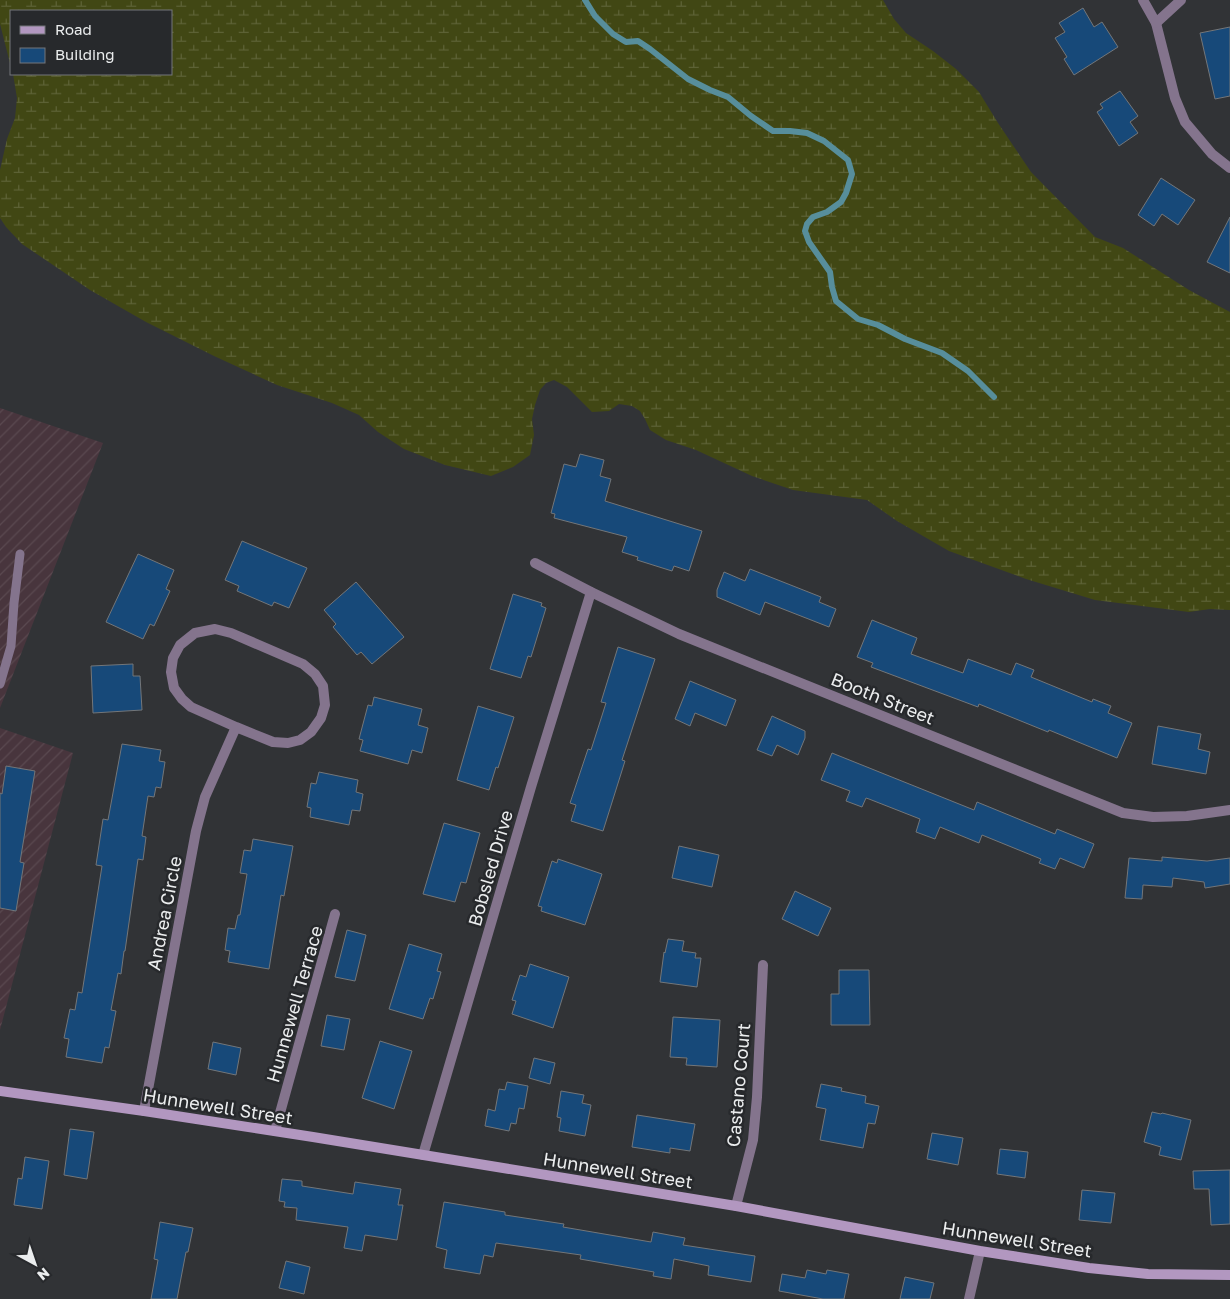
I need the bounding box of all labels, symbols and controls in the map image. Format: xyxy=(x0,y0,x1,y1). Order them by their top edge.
legend xyxy=(10,10,172,75)
text: Road xyxy=(55,20,92,38)
text: Building xyxy=(55,45,115,63)
street label: Booth Street xyxy=(828,667,938,729)
street label: Bobsled Drive xyxy=(463,807,517,929)
street label: Andrea Circle xyxy=(142,854,186,972)
street label: Hunnewell Terrace xyxy=(261,923,327,1085)
street label: Castano Court xyxy=(722,1022,754,1148)
street label: Hunnewell Street xyxy=(142,1083,294,1129)
street label: Hunnewell Street xyxy=(542,1147,694,1193)
street label: Hunnewell Street xyxy=(941,1216,1093,1262)
north arrow xyxy=(10,1239,60,1289)
text: N xyxy=(34,1264,53,1284)

